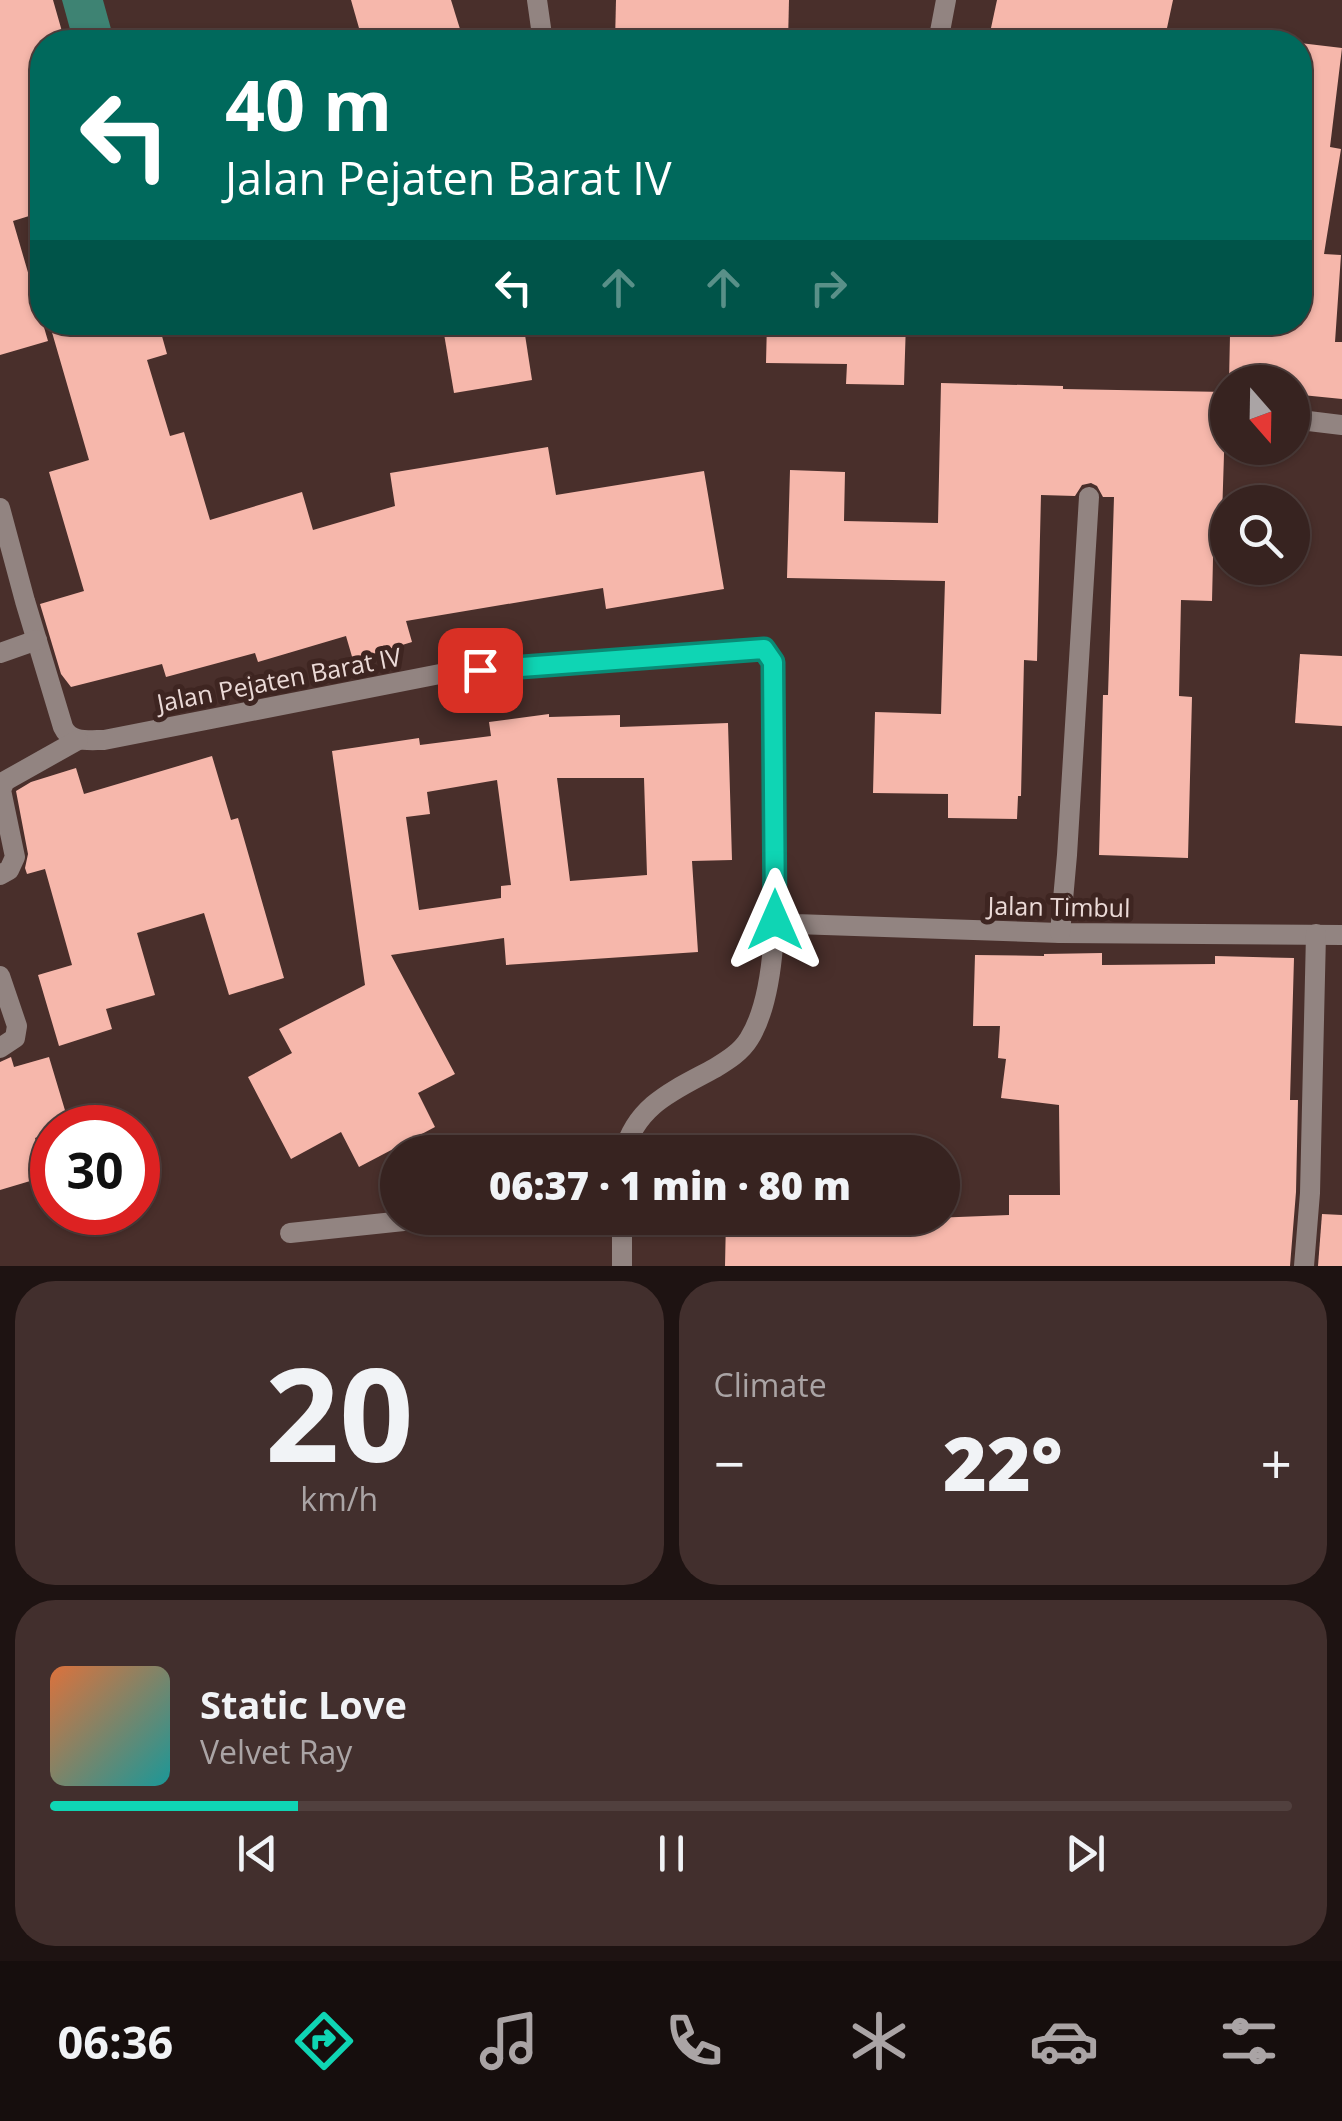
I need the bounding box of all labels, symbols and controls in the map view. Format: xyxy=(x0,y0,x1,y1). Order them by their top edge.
text: 40 m xyxy=(225,56,392,152)
icon: left xyxy=(60,70,190,200)
text: Jalan Pejaten Barat IV xyxy=(225,147,672,208)
icon: left xyxy=(486,260,541,315)
icon: ahead xyxy=(591,260,646,315)
icon: ahead xyxy=(696,260,751,315)
icon: right xyxy=(801,260,856,315)
north arrow xyxy=(1210,365,1310,465)
map controls xyxy=(1210,365,1310,585)
button: search xyxy=(1210,485,1310,585)
pin xyxy=(438,628,523,713)
street label: Jalan Pejaten Barat IV xyxy=(152,639,404,720)
icon: arrive xyxy=(453,643,508,698)
position arrow xyxy=(723,868,827,972)
street label: Jalan Timbul xyxy=(985,888,1131,924)
speed limit sign: 30 xyxy=(30,1105,160,1235)
text: 06:37 · 1 min · 80 m xyxy=(489,1159,851,1211)
text: 20 xyxy=(265,1323,414,1500)
text: Climate xyxy=(714,1363,827,1406)
text: 22° xyxy=(943,1411,1063,1513)
text: − xyxy=(714,1425,745,1500)
text: + xyxy=(1261,1425,1292,1500)
text: km/h xyxy=(300,1477,378,1520)
text: Static Love xyxy=(200,1678,407,1730)
text: Velvet Ray xyxy=(200,1730,352,1773)
icon: previous xyxy=(230,1826,285,1881)
icon: pause xyxy=(644,1826,699,1881)
icon: next xyxy=(1058,1826,1113,1881)
icon: directions xyxy=(289,2006,359,2076)
icon: music xyxy=(474,2006,544,2076)
icon: phone xyxy=(659,2006,729,2076)
icon: climate xyxy=(844,2006,914,2076)
icon: car xyxy=(1029,2006,1099,2076)
icon: filters xyxy=(1214,2006,1284,2076)
text: 06:36 xyxy=(58,2011,173,2072)

